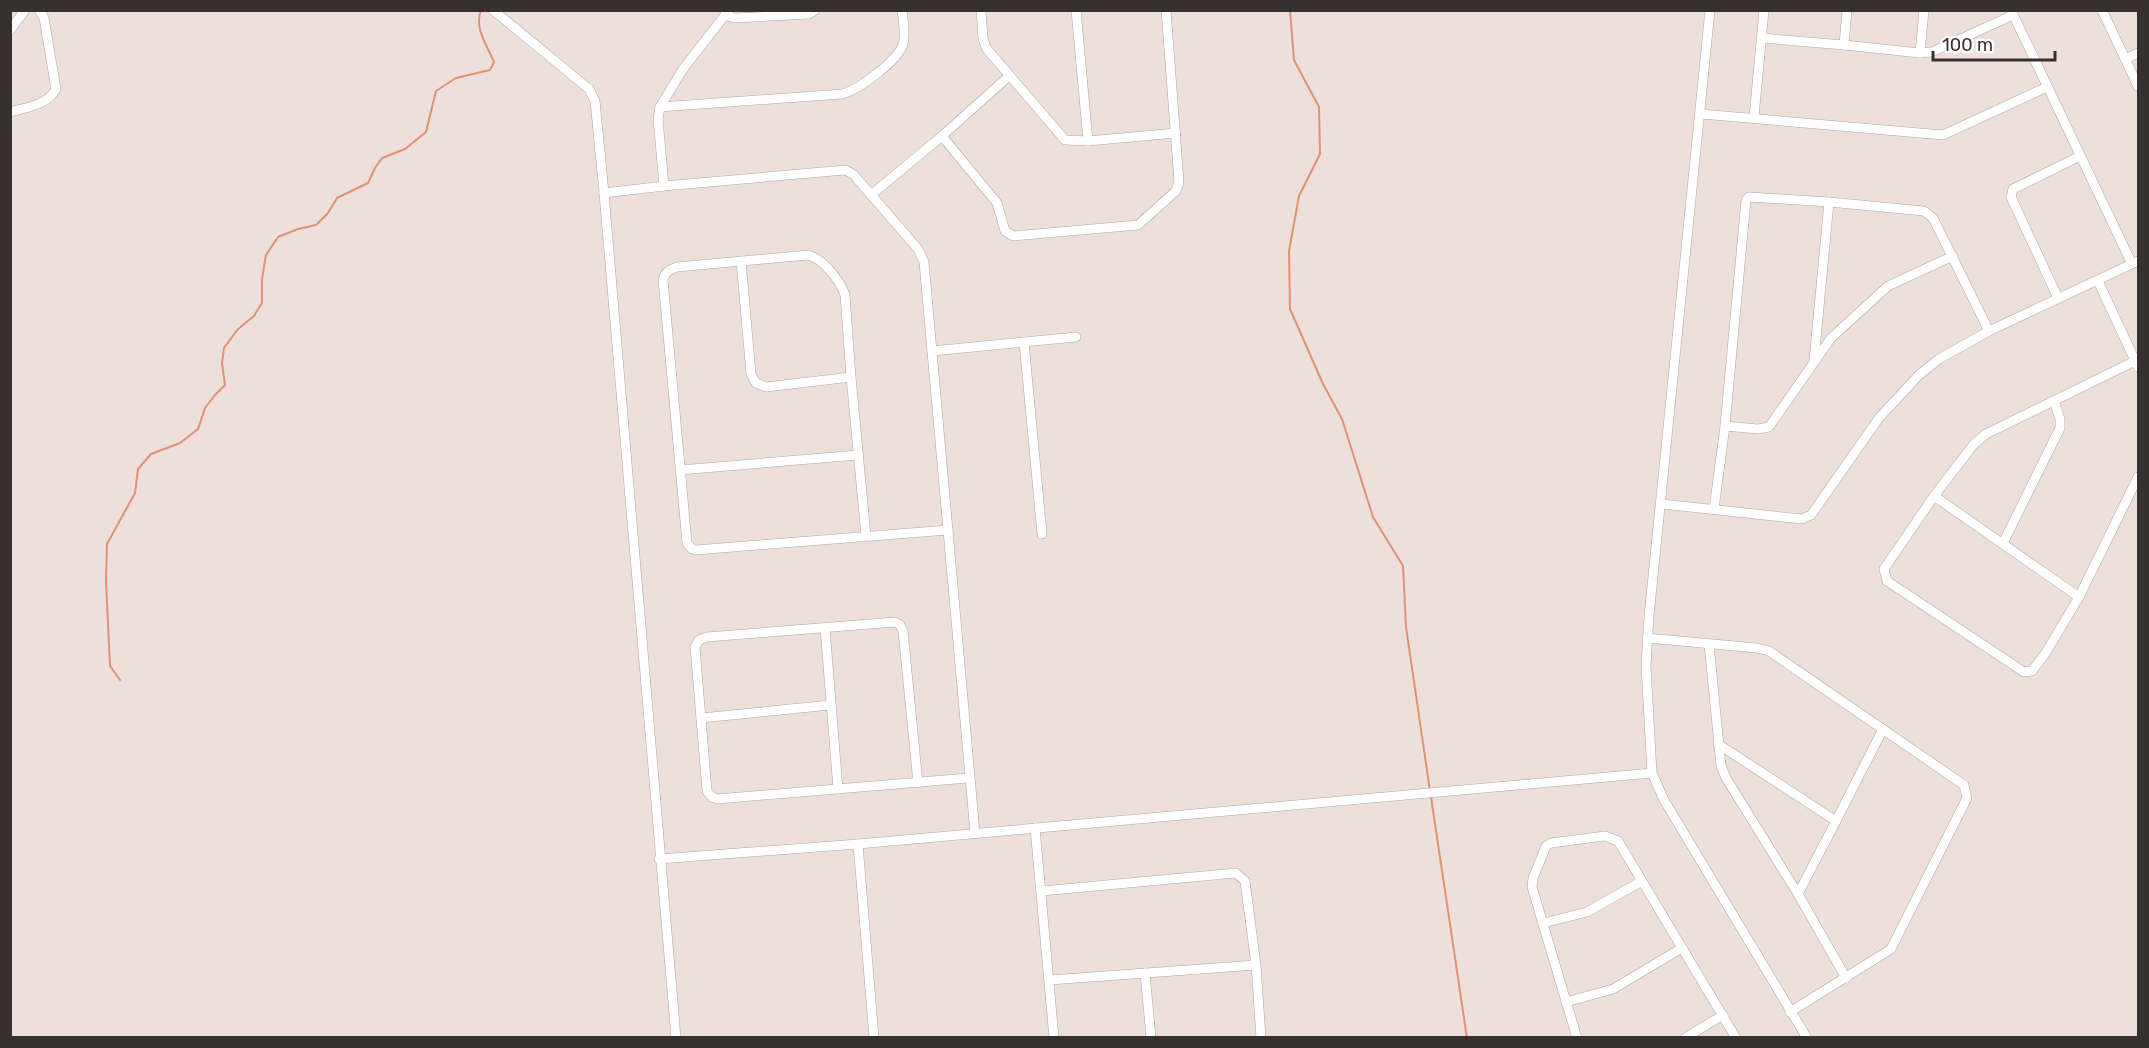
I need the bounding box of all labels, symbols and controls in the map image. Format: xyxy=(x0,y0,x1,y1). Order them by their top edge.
scale bar xyxy=(1933,24,2054,62)
text: 100 m xyxy=(1942,34,1993,56)

